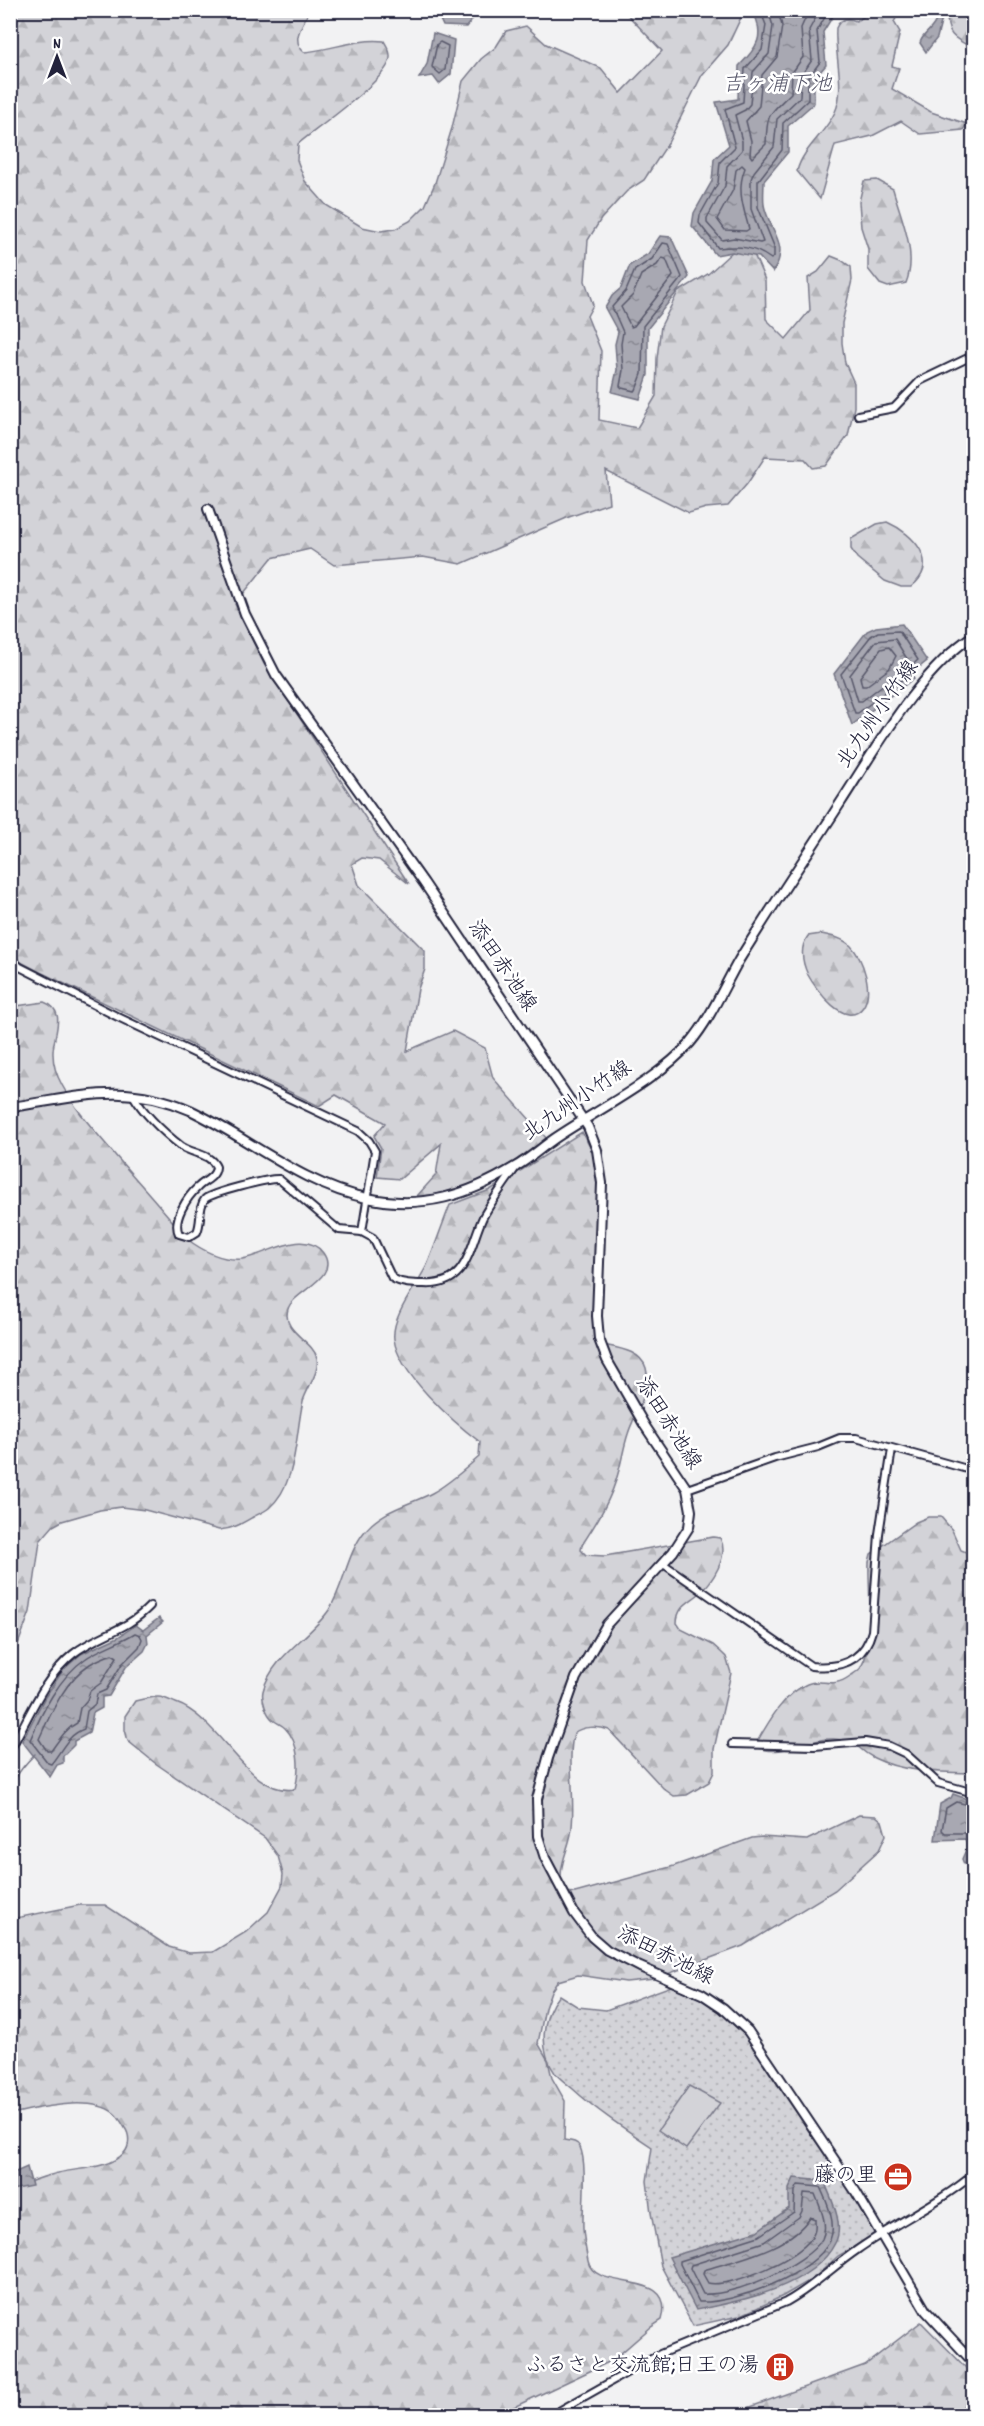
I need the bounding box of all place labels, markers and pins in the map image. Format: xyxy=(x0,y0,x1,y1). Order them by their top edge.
office icon: 藤の里 xyxy=(882,2161,914,2193)
place label: 藤の里 xyxy=(814,2162,877,2192)
building icon: ふるさと交流館;日王の湯 xyxy=(764,2351,796,2383)
place label: ふるさと交流館;日王の湯 xyxy=(526,2352,759,2382)

